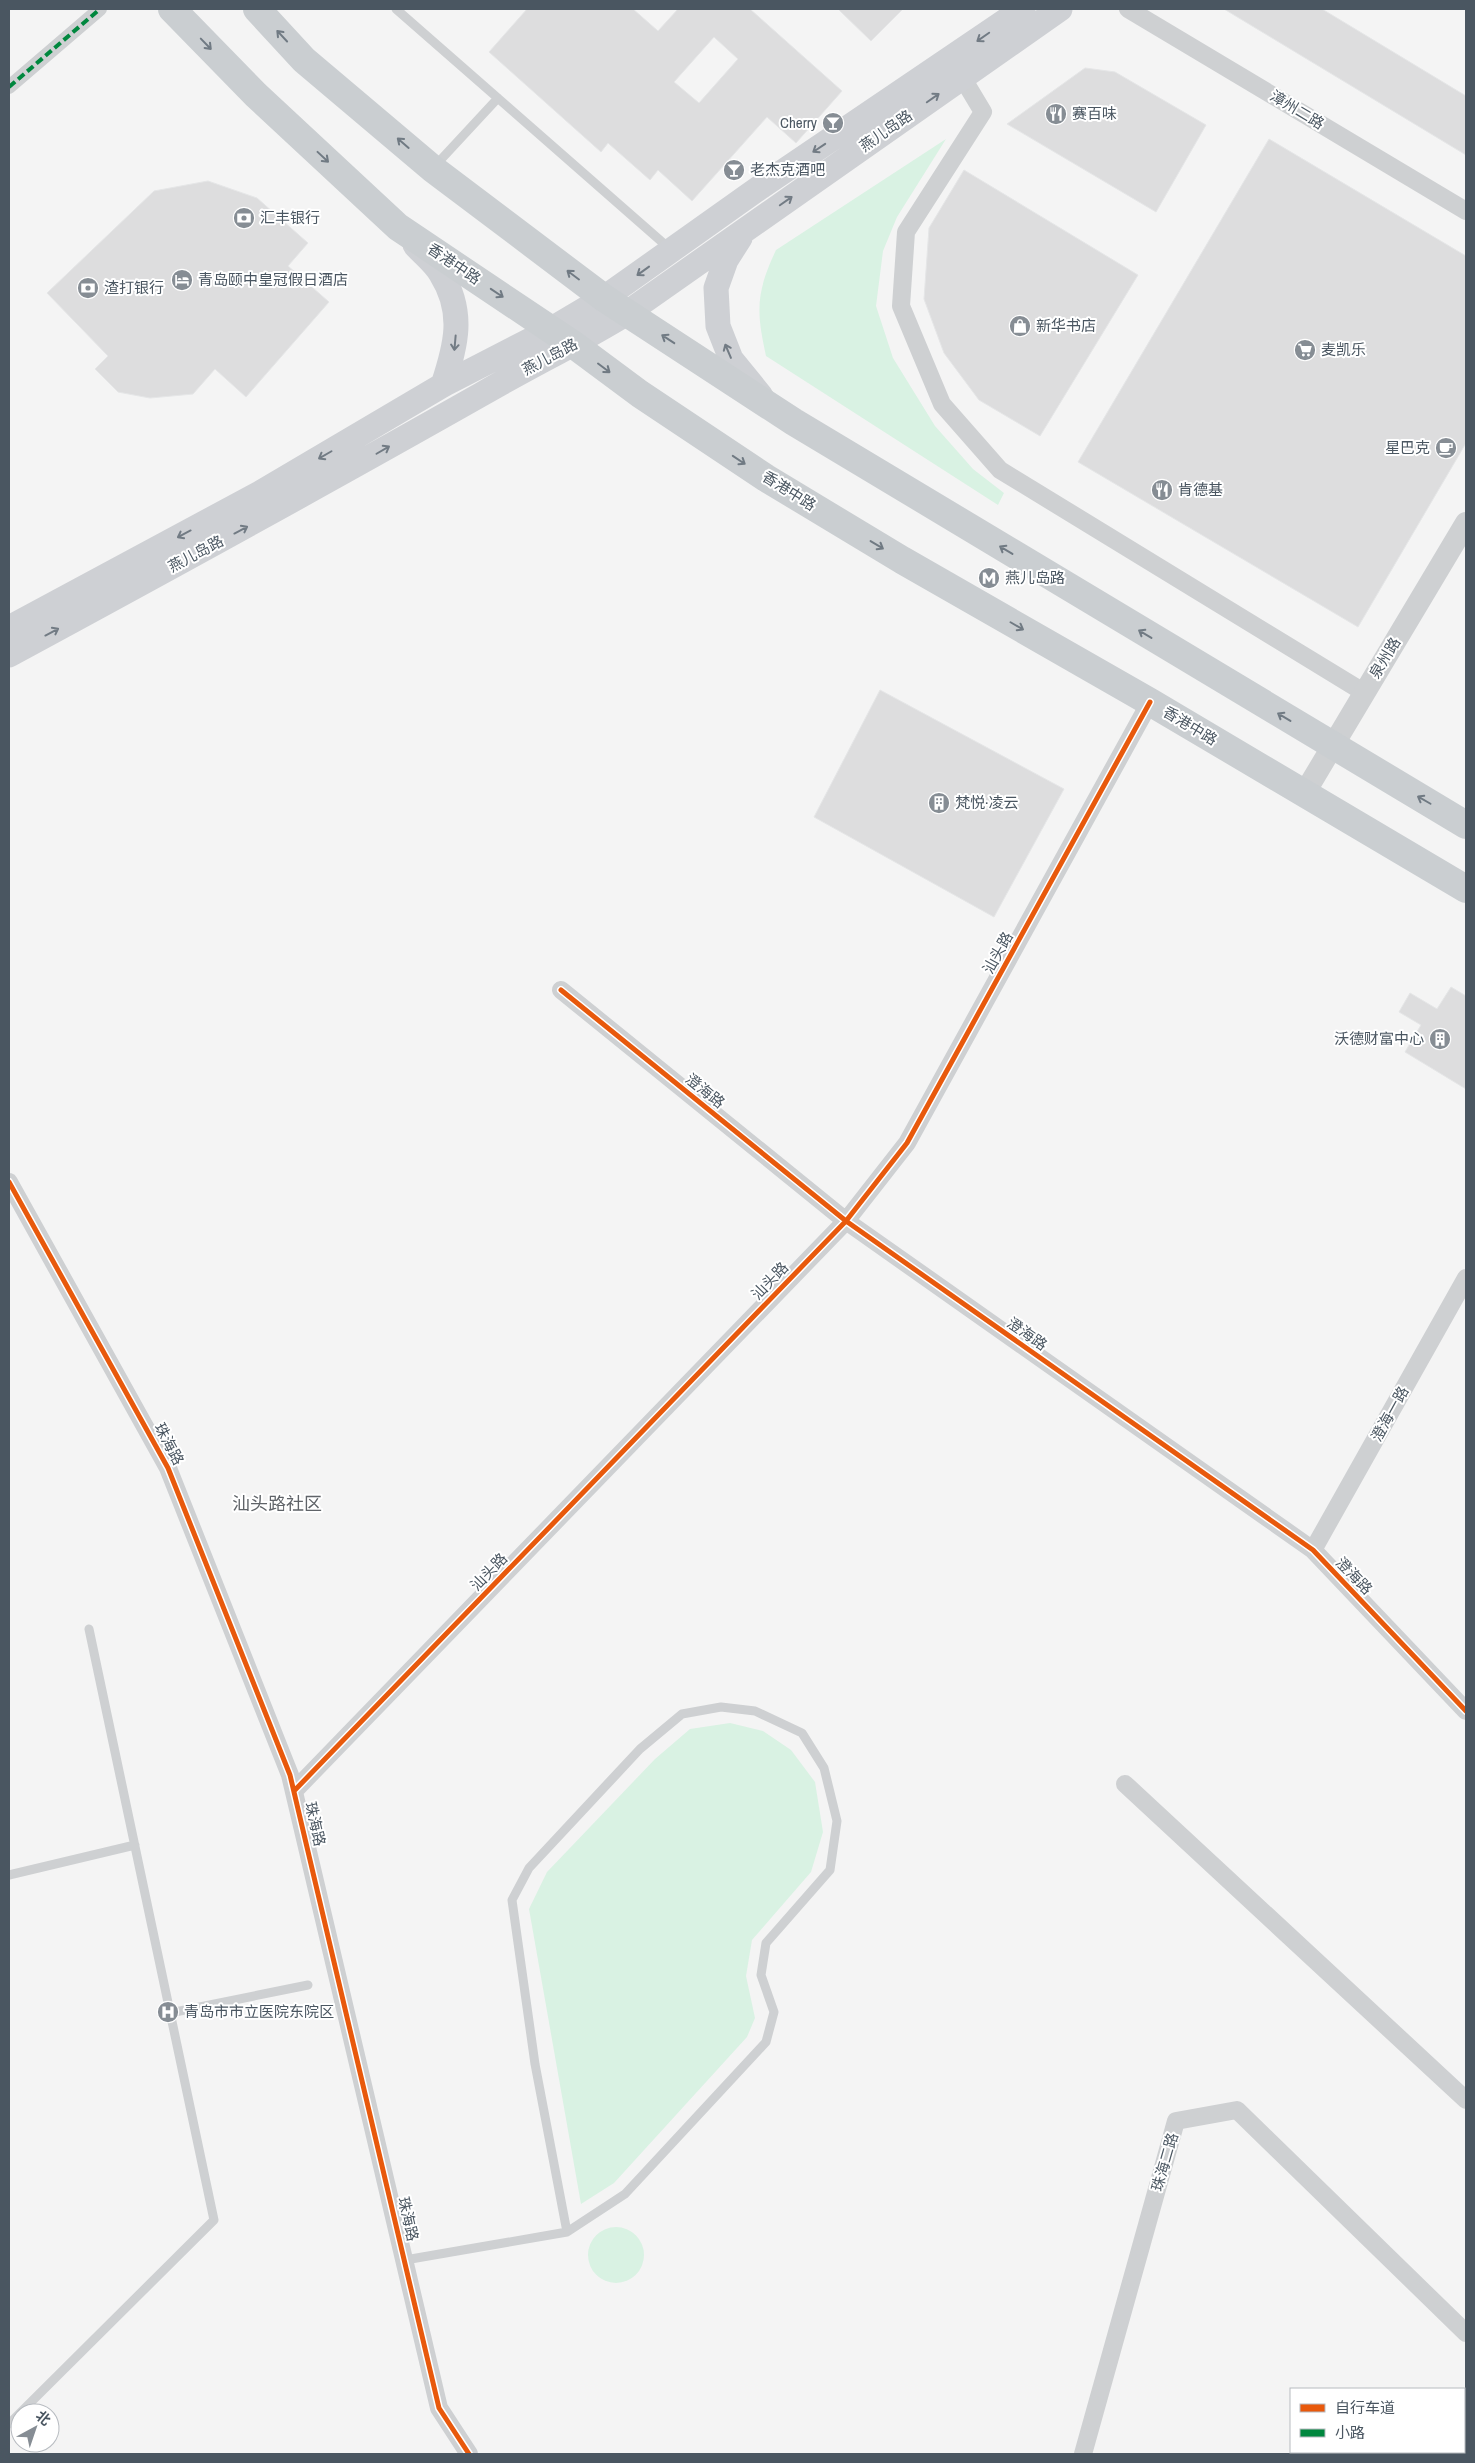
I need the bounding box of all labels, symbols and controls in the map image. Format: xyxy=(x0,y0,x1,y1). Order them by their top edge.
one-way arrow xyxy=(276,29,288,42)
one-way arrow xyxy=(976,32,990,42)
one-way arrow xyxy=(200,37,212,50)
street label: 漳州二路 xyxy=(1266,85,1328,134)
one-way arrow xyxy=(926,93,940,103)
restaurant icon: 赛百味 xyxy=(1044,102,1068,126)
place label: 赛百味 xyxy=(1072,103,1117,124)
street label: 燕儿岛路 xyxy=(855,105,916,156)
bar icon: Cherry xyxy=(821,111,845,135)
place label: Cherry xyxy=(780,112,818,133)
one-way arrow xyxy=(397,138,410,149)
one-way arrow xyxy=(812,142,826,153)
one-way arrow xyxy=(316,151,329,163)
bar icon: 老杰克酒吧 xyxy=(722,158,746,182)
place label: 老杰克酒吧 xyxy=(750,159,825,180)
one-way arrow xyxy=(779,196,793,206)
bank icon: 汇丰银行 xyxy=(232,206,256,230)
place label: 汇丰银行 xyxy=(260,207,320,228)
street label: 香港中路 xyxy=(424,238,485,289)
one-way arrow xyxy=(637,265,650,276)
hotel icon: 青岛颐中皇冠假日酒店 xyxy=(170,268,194,292)
place label: 青岛颐中皇冠假日酒店 xyxy=(198,269,348,290)
one-way arrow xyxy=(567,269,580,280)
bank icon: 渣打银行 xyxy=(76,276,100,300)
place label: 渣打银行 xyxy=(104,277,164,298)
one-way arrow xyxy=(489,288,503,298)
shop icon: 新华书店 xyxy=(1008,314,1032,338)
place label: 新华书店 xyxy=(1036,315,1096,336)
street label: 燕儿岛路 xyxy=(518,333,581,380)
one-way arrow xyxy=(661,334,675,344)
one-way arrow xyxy=(450,335,460,351)
supermarket icon: 麦凯乐 xyxy=(1293,338,1317,362)
place label: 麦凯乐 xyxy=(1321,339,1366,360)
one-way arrow xyxy=(723,344,733,359)
one-way arrow xyxy=(597,363,611,373)
cafe icon: 星巴克 xyxy=(1434,436,1458,460)
place label: 星巴克 xyxy=(1385,437,1430,458)
one-way arrow xyxy=(375,445,389,455)
one-way arrow xyxy=(319,450,333,460)
one-way arrow xyxy=(731,455,745,465)
street label: 香港中路 xyxy=(758,466,820,515)
restaurant icon: 肯德基 xyxy=(1150,478,1174,502)
place label: 肯德基 xyxy=(1178,479,1223,500)
one-way arrow xyxy=(233,525,248,534)
one-way arrow xyxy=(176,529,191,539)
street label: 燕儿岛路 xyxy=(164,530,227,577)
one-way arrow xyxy=(869,540,883,550)
one-way arrow xyxy=(999,544,1013,554)
metro station icon: 燕儿岛路 xyxy=(977,566,1001,590)
place label: 燕儿岛路 xyxy=(1005,567,1065,588)
one-way arrow xyxy=(1010,622,1024,632)
one-way arrow xyxy=(44,626,58,636)
one-way arrow xyxy=(1138,628,1152,638)
street label: 泉州路 xyxy=(1364,633,1405,682)
street label: 香港中路 xyxy=(1159,701,1221,750)
one-way arrow xyxy=(1278,712,1292,722)
building icon: 梵悦·凌云 xyxy=(927,791,951,815)
place label: 梵悦·凌云 xyxy=(955,792,1018,813)
one-way arrow xyxy=(1417,795,1432,805)
street label: 汕头路 xyxy=(977,928,1018,978)
building icon: 沃德财富中心 xyxy=(1428,1027,1452,1051)
place label: 沃德财富中心 xyxy=(1334,1028,1424,1049)
street label: 澄海路 xyxy=(681,1068,729,1113)
street label: 汕头路 xyxy=(746,1257,793,1304)
street label: 澄海路 xyxy=(1003,1312,1052,1355)
street label: 澄海一路 xyxy=(1366,1382,1413,1445)
street label: 珠海路 xyxy=(150,1419,189,1469)
district label: 汕头路社区 xyxy=(232,1491,322,1516)
street label: 汕头路 xyxy=(465,1548,512,1595)
street label: 澄海路 xyxy=(1331,1552,1378,1599)
street label: 珠海路 xyxy=(300,1800,331,1848)
hospital icon: 青岛市市立医院东院区 xyxy=(156,2000,180,2024)
place label: 青岛市市立医院东院区 xyxy=(184,2001,334,2022)
street label: 珠海二路 xyxy=(1146,2130,1183,2194)
street label: 珠海路 xyxy=(393,2195,424,2243)
legend xyxy=(1290,2388,1465,2453)
text: 自行车道 xyxy=(1335,2397,1395,2418)
north arrow xyxy=(10,2403,60,2453)
text: 北 xyxy=(32,2407,55,2429)
text: 小路 xyxy=(1335,2422,1365,2443)

